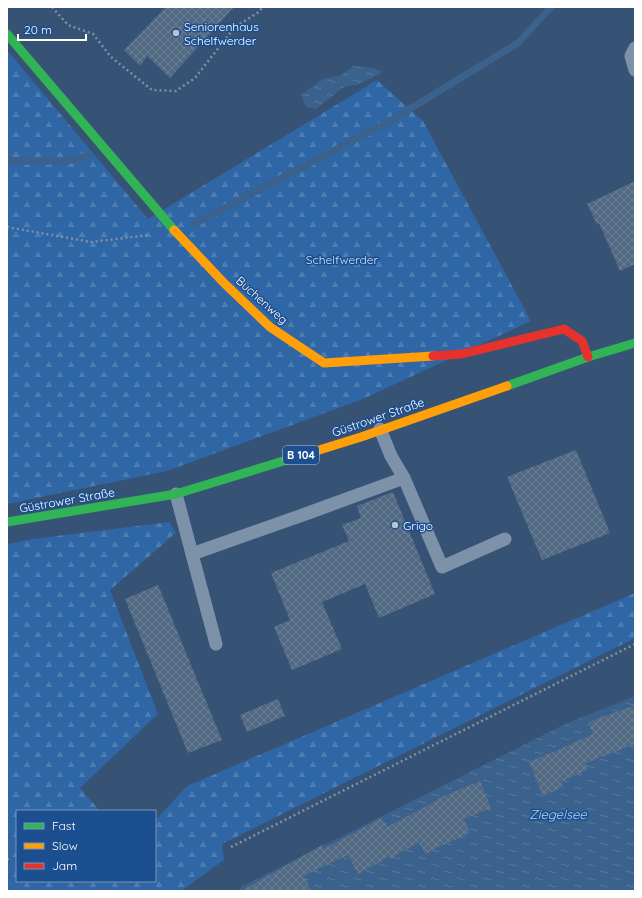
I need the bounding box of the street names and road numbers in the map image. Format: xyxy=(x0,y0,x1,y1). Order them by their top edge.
street label: Buchenweg xyxy=(233,273,291,327)
street label: Güstrower Straße xyxy=(330,394,426,440)
road number: B 104 xyxy=(283,446,319,464)
street label: Güstrower Straße xyxy=(18,484,116,516)

